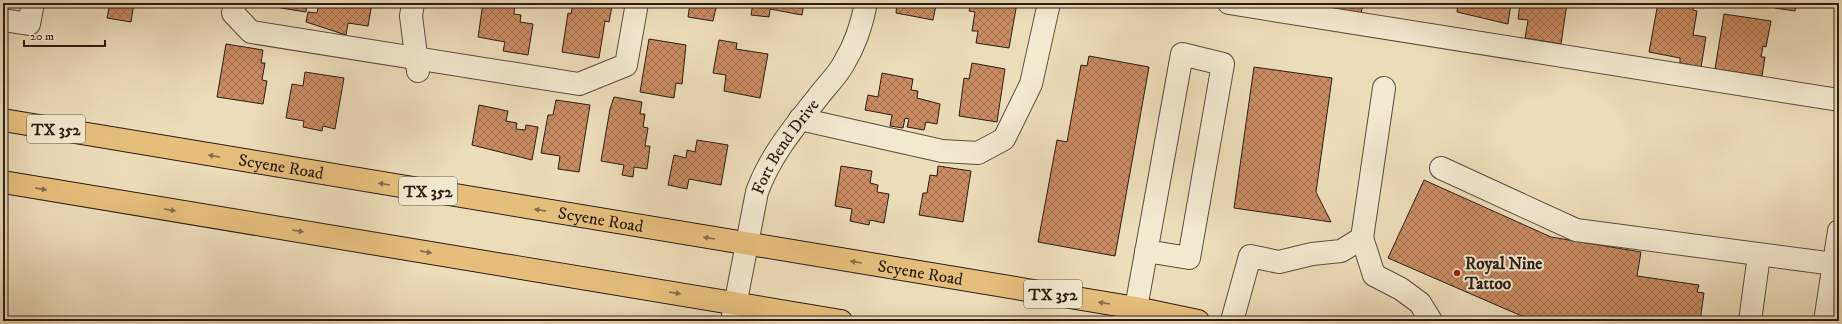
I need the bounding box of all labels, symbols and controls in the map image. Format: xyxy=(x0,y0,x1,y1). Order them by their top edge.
scale bar xyxy=(24,22,105,48)
text: 20 m xyxy=(30,29,54,44)
street label: Fort Bend Drive xyxy=(747,94,824,198)
road number: TX 352 xyxy=(27,115,85,143)
street label: Scyene Road xyxy=(237,149,326,185)
one-way arrow xyxy=(208,152,220,158)
road number: TX 352 xyxy=(399,177,457,205)
one-way arrow xyxy=(378,181,390,187)
one-way arrow xyxy=(35,186,48,192)
street label: Scyene Road xyxy=(556,202,645,238)
one-way arrow xyxy=(534,206,546,212)
one-way arrow xyxy=(164,207,176,213)
one-way arrow xyxy=(292,228,304,234)
one-way arrow xyxy=(703,235,715,241)
one-way arrow xyxy=(420,249,432,255)
place label: Royal Nine Tattoo xyxy=(1464,253,1542,295)
street label: Scyene Road xyxy=(876,255,965,291)
one-way arrow xyxy=(850,259,863,265)
marker: Royal Nine Tattoo xyxy=(1452,268,1462,278)
road number: TX 352 xyxy=(1024,280,1082,308)
one-way arrow xyxy=(669,290,681,296)
one-way arrow xyxy=(1098,300,1111,306)

